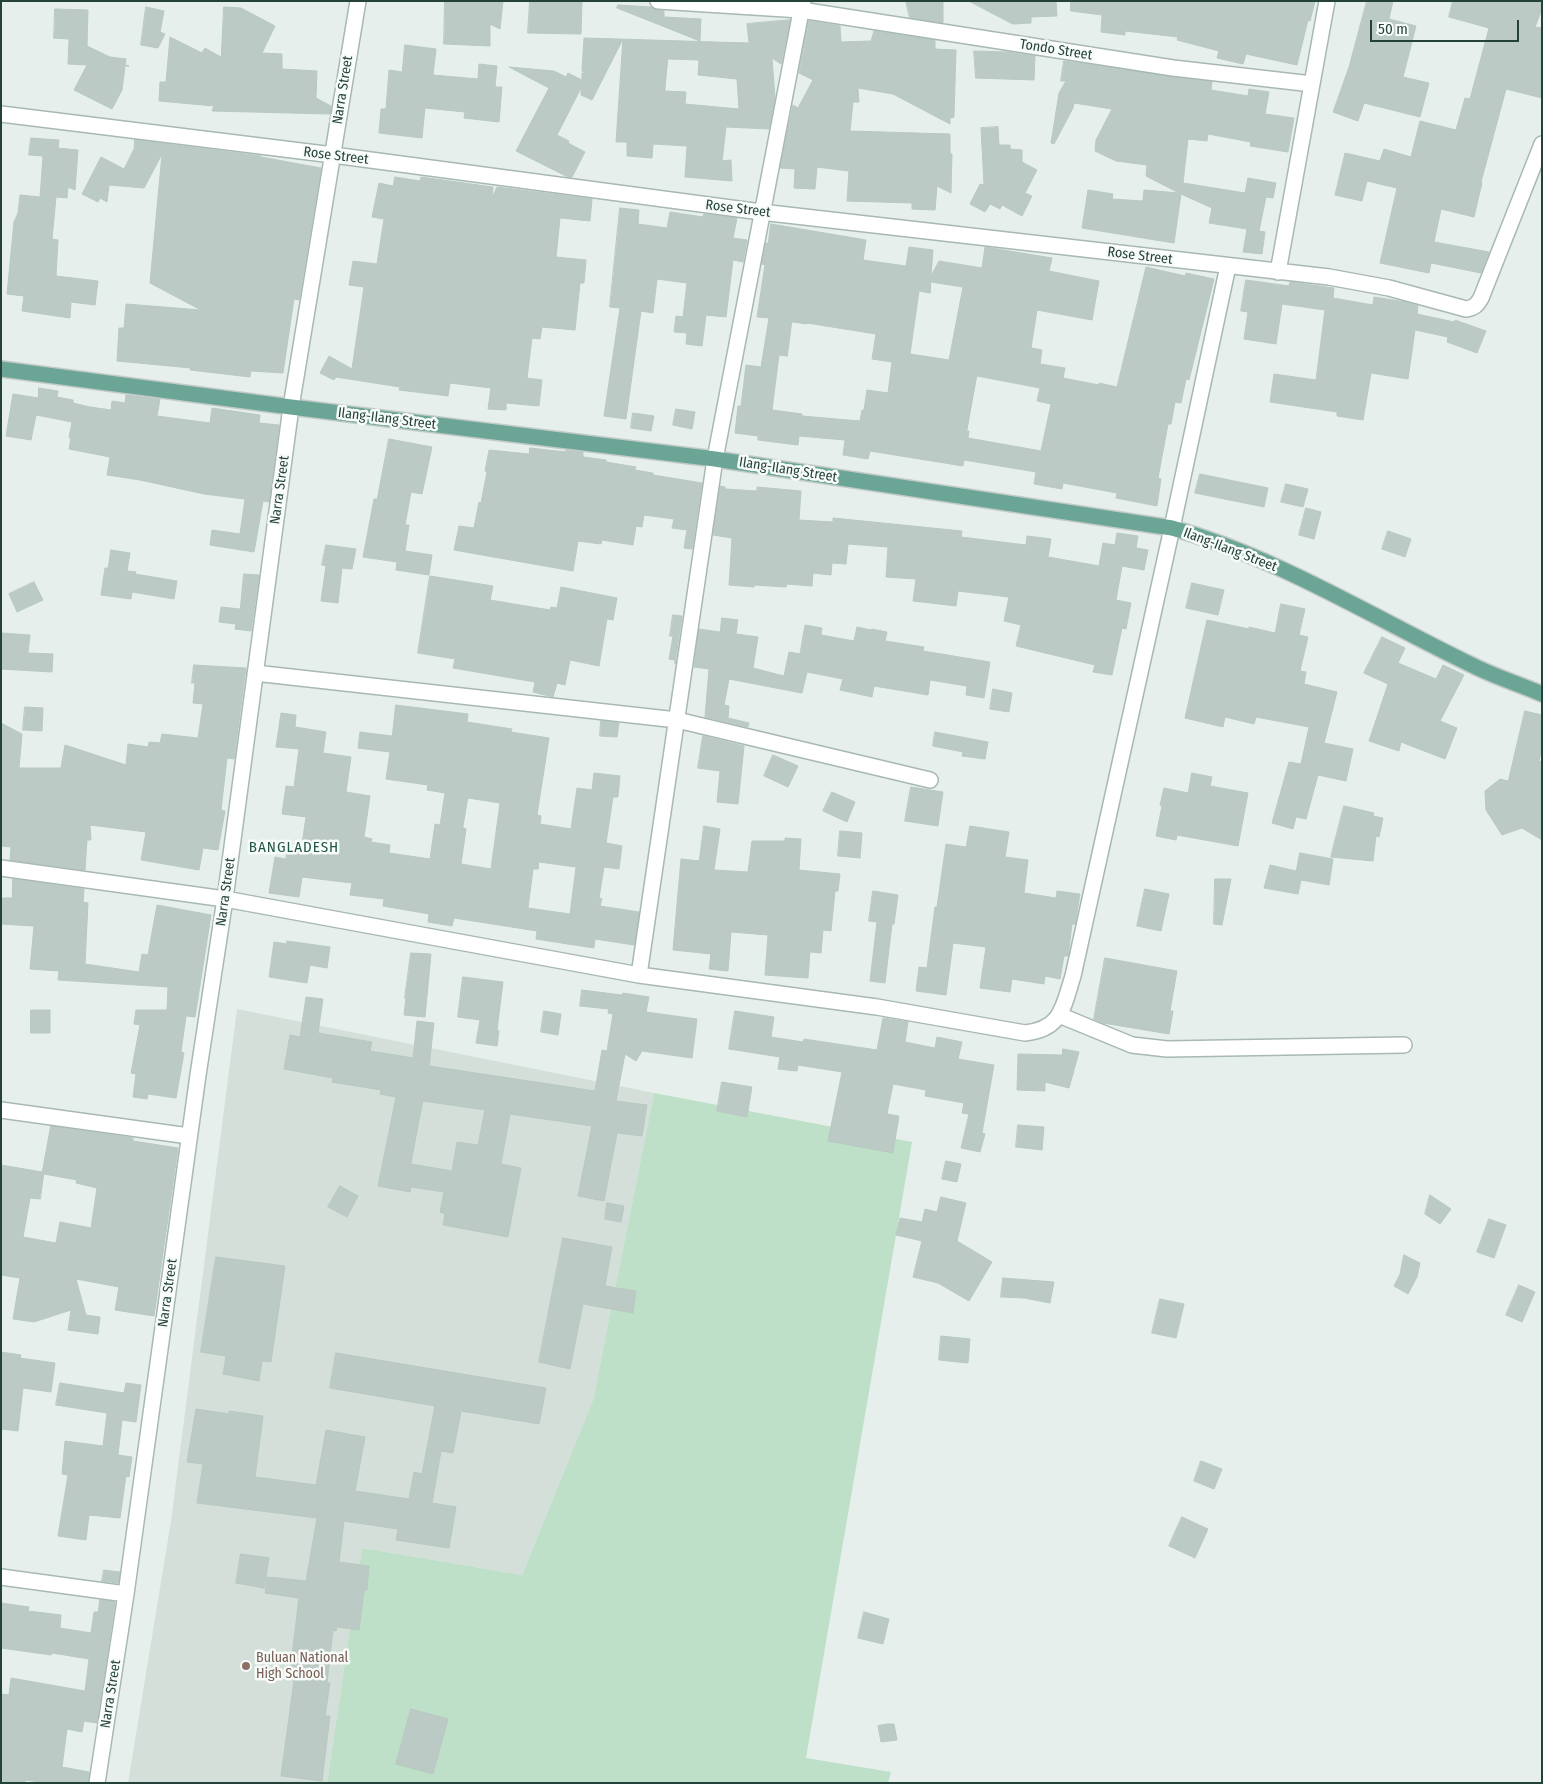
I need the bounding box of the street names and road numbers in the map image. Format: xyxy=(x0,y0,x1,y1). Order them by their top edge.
street label: Tondo Street xyxy=(1019,36,1093,64)
street label: Narra Street xyxy=(329,54,357,126)
street label: Rose Street xyxy=(303,144,369,168)
street label: Rose Street xyxy=(705,197,771,221)
street label: Rose Street xyxy=(1107,244,1173,268)
street label: Ilang-Ilang Street xyxy=(337,405,437,433)
street label: Ilang-Ilang Street xyxy=(738,454,838,486)
street label: Narra Street xyxy=(267,455,293,525)
street label: Ilang-Ilang Street xyxy=(1181,524,1279,576)
street label: Narra Street xyxy=(213,857,239,927)
street label: Narra Street xyxy=(155,1258,181,1328)
street label: Narra Street xyxy=(97,1658,125,1730)

